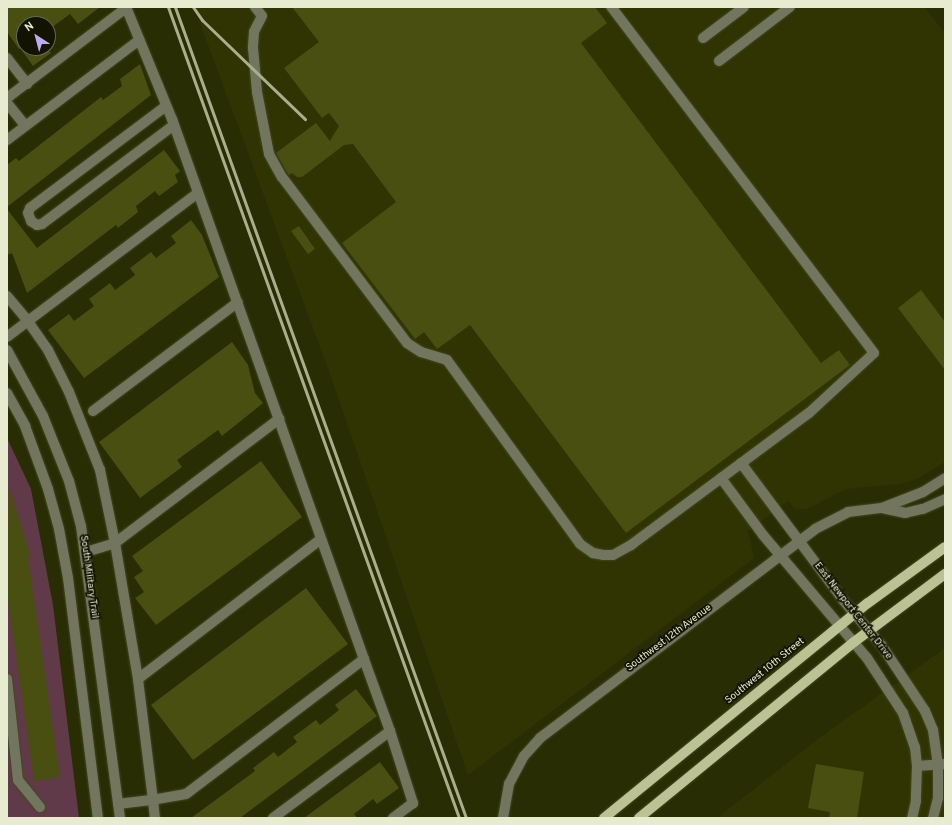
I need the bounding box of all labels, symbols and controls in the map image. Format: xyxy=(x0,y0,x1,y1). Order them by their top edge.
north arrow xyxy=(16,16,56,56)
text: N xyxy=(22,19,37,35)
street label: South Military Trail xyxy=(77,535,101,619)
street label: East Newport Center Drive xyxy=(811,560,895,662)
street label: Southwest 12th Avenue xyxy=(624,602,714,674)
street label: Southwest 10th Street xyxy=(723,635,807,707)

